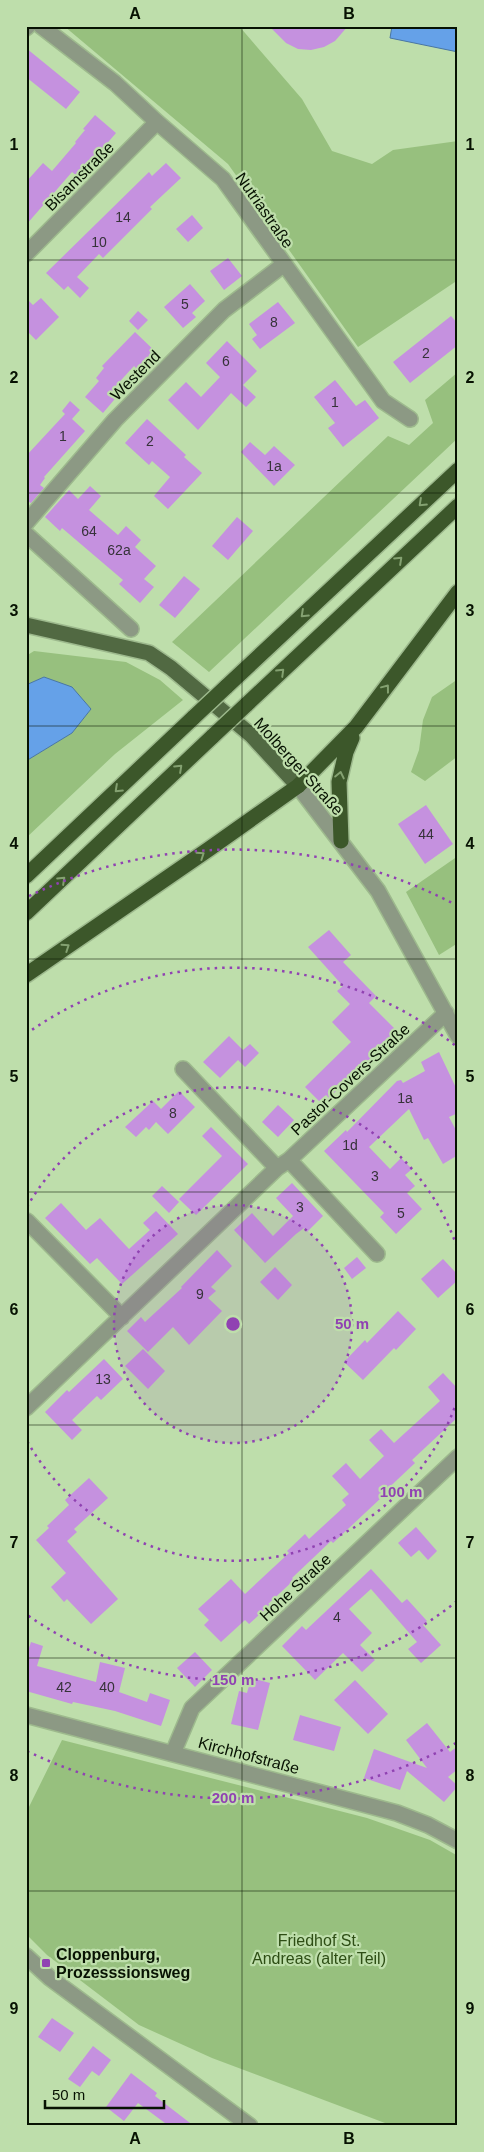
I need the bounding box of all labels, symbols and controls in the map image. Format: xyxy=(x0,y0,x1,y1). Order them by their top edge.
text: A xyxy=(129,5,141,22)
text: B xyxy=(343,5,355,22)
text: 1 xyxy=(10,136,19,153)
text: 1 xyxy=(466,136,475,153)
street label: Bisamstraße xyxy=(42,139,117,214)
street label: Nutriastraße xyxy=(232,169,297,251)
house number: 14 xyxy=(115,209,131,225)
house number: 10 xyxy=(91,234,107,250)
house number: 5 xyxy=(181,296,189,312)
house number: 8 xyxy=(270,314,278,330)
house number: 2 xyxy=(422,345,430,361)
street label: Westend xyxy=(107,347,164,404)
house number: 6 xyxy=(222,353,230,369)
text: 2 xyxy=(10,369,19,386)
text: 2 xyxy=(466,369,475,386)
house number: 1 xyxy=(331,394,339,410)
house number: 1 xyxy=(59,428,67,444)
house number: 2 xyxy=(146,433,154,449)
house number: 1a xyxy=(266,458,282,474)
one-way arrow xyxy=(419,497,428,506)
house number: 64 xyxy=(81,523,97,539)
house number: 62a xyxy=(107,542,131,558)
one-way arrow xyxy=(393,557,402,566)
text: 3 xyxy=(10,602,19,619)
text: 3 xyxy=(466,602,475,619)
one-way arrow xyxy=(300,608,309,617)
one-way arrow xyxy=(275,669,284,678)
one-way arrow xyxy=(380,684,389,694)
street label: Molberger Straße xyxy=(251,714,347,818)
one-way arrow xyxy=(174,765,183,774)
one-way arrow xyxy=(335,770,345,779)
one-way arrow xyxy=(115,783,124,792)
house number: 44 xyxy=(418,826,434,842)
text: 4 xyxy=(10,835,19,852)
text: 4 xyxy=(466,835,475,852)
one-way arrow xyxy=(195,852,204,862)
one-way arrow xyxy=(56,877,65,886)
one-way arrow xyxy=(61,944,70,953)
street label: Pastor-Covers-Straße xyxy=(288,1020,413,1139)
text: 5 xyxy=(10,1068,19,1085)
text: 5 xyxy=(466,1068,475,1085)
house number: 1a xyxy=(397,1090,413,1106)
house number: 8 xyxy=(169,1105,177,1121)
house number: 1d xyxy=(342,1137,358,1153)
house number: 3 xyxy=(371,1168,379,1184)
house number: 3 xyxy=(296,1199,304,1215)
house number: 5 xyxy=(397,1205,405,1221)
house number: 9 xyxy=(196,1286,204,1302)
text: 6 xyxy=(10,1301,19,1318)
text: 6 xyxy=(466,1301,475,1318)
centre of rings xyxy=(224,1315,242,1333)
text: 50 m xyxy=(335,1315,369,1332)
house number: 13 xyxy=(95,1371,111,1387)
text: 100 m xyxy=(380,1483,422,1500)
text: 7 xyxy=(10,1534,19,1551)
text: 7 xyxy=(466,1534,475,1551)
street label: Hohe Straße xyxy=(256,1550,334,1625)
house number: 4 xyxy=(333,1609,341,1625)
text: 150 m xyxy=(212,1671,254,1688)
house number: 42 xyxy=(56,1679,72,1695)
house number: 40 xyxy=(99,1679,115,1695)
street label: Kirchhofstraße xyxy=(196,1734,301,1777)
text: 8 xyxy=(10,1767,19,1784)
text: 8 xyxy=(466,1767,475,1784)
text: 200 m xyxy=(212,1789,254,1806)
park label: Friedhof St. Andreas (alter Teil) xyxy=(252,1932,386,1967)
place label: Cloppenburg, Prozesssionsweg xyxy=(56,1946,190,1981)
marker: Cloppenburg, Prozesssionsweg xyxy=(40,1957,52,1969)
text: 9 xyxy=(10,2000,19,2017)
text: 9 xyxy=(466,2000,475,2017)
scale bar xyxy=(45,2077,164,2109)
text: 50 m xyxy=(52,2086,85,2103)
text: A xyxy=(129,2130,141,2147)
text: B xyxy=(343,2130,355,2147)

